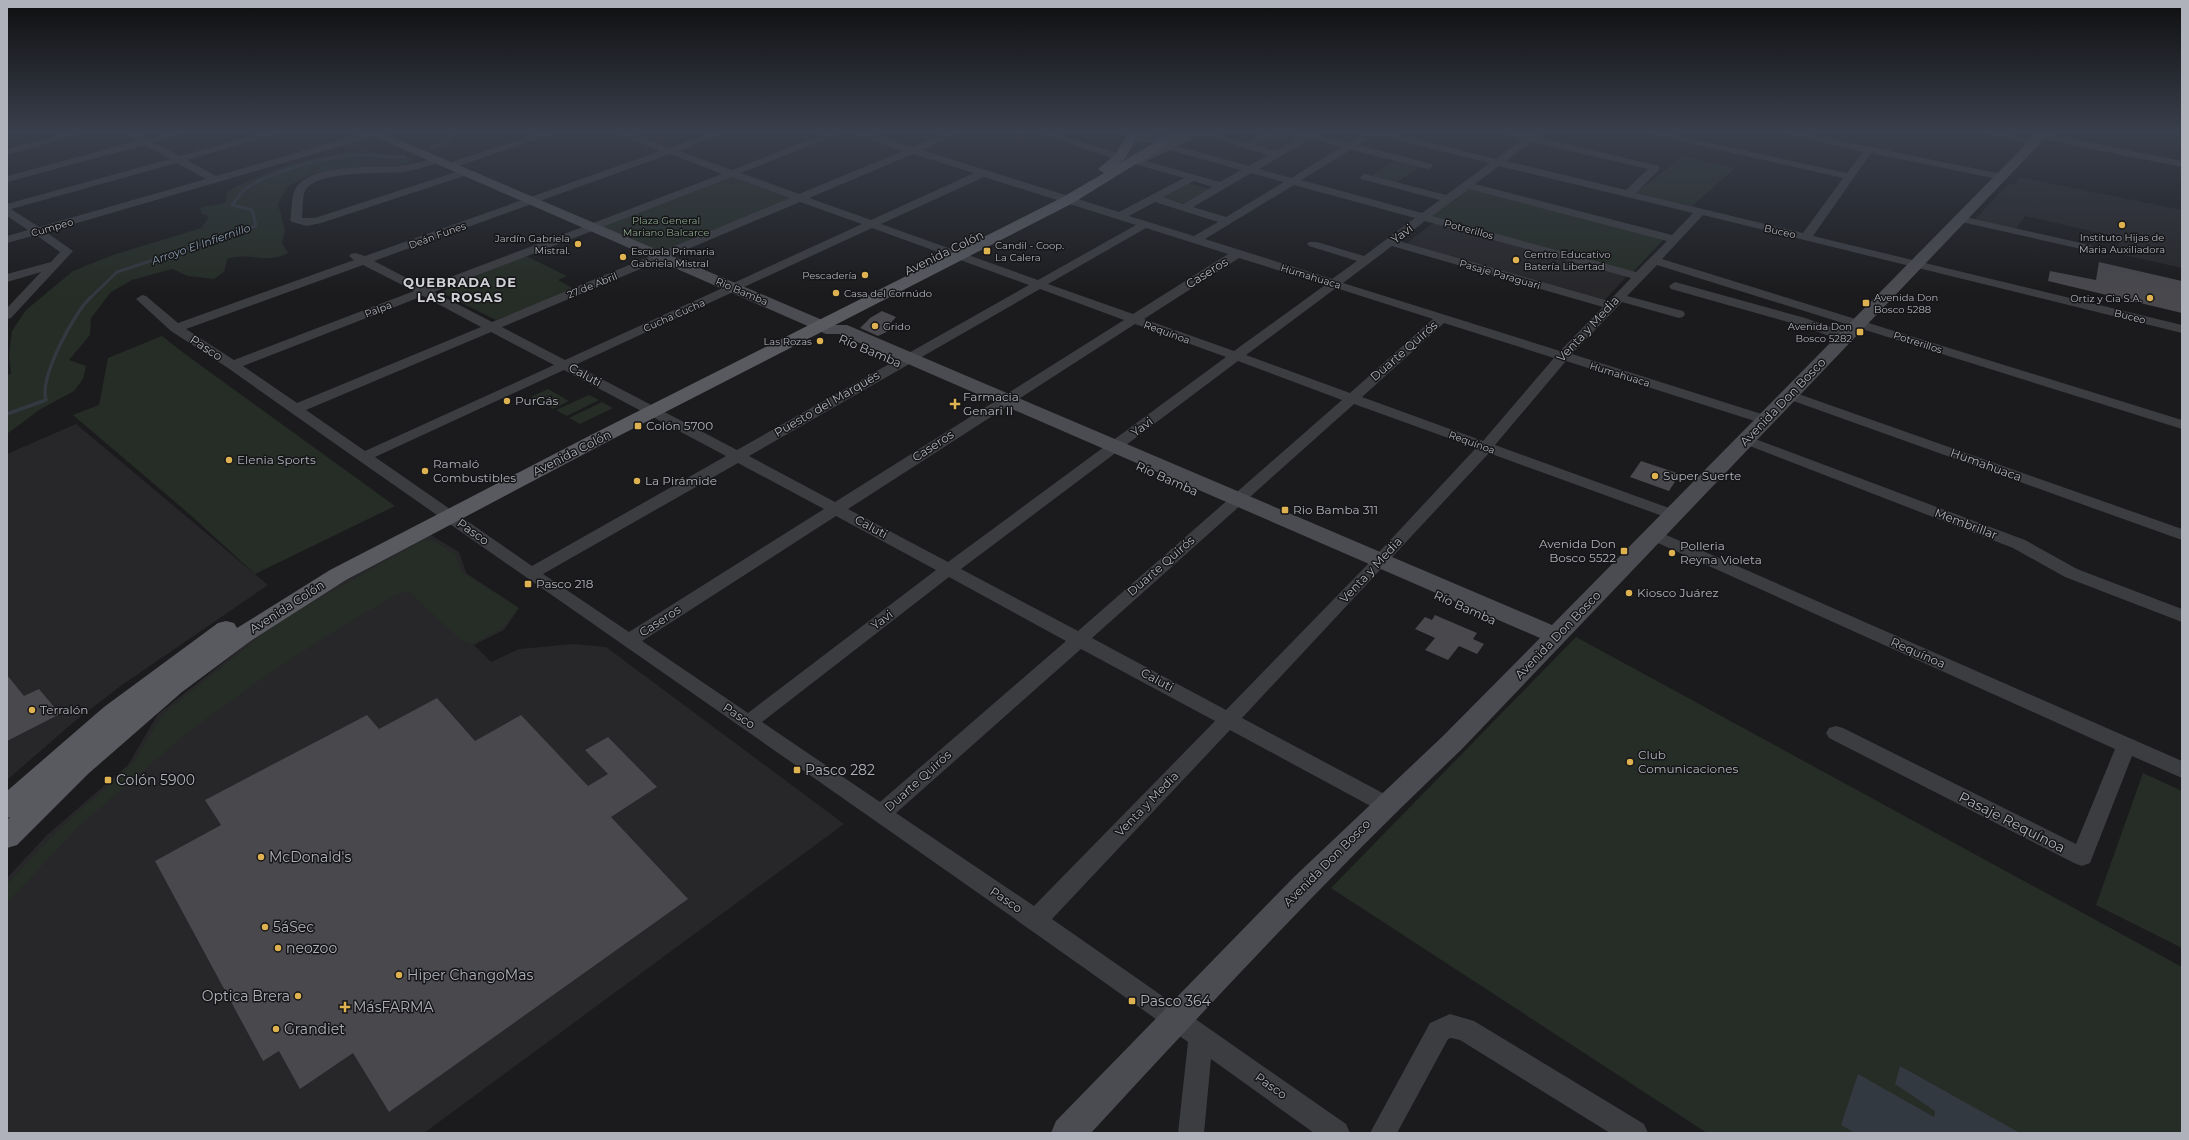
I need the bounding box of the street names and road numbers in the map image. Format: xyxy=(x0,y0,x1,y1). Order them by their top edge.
street label: Cumpeo xyxy=(30,215,75,240)
street label: Potrerillos xyxy=(1443,217,1495,242)
street label: Deán Funes xyxy=(407,219,468,252)
street label: Yavi xyxy=(1388,221,1416,247)
street label: Buceo xyxy=(1763,222,1797,241)
street label: Avenida Colón xyxy=(902,227,986,278)
street label: Caseros xyxy=(1183,254,1231,291)
street label: Pasaje Paraguari xyxy=(1458,257,1542,292)
street label: Humahuaca xyxy=(1279,261,1343,292)
street label: 27 de Abril xyxy=(565,270,619,301)
street label: Rio Bamba xyxy=(714,275,770,308)
street label: Venta y Media xyxy=(1553,293,1622,365)
street label: Cucha Cucha xyxy=(641,296,707,335)
street label: Palpa xyxy=(363,298,394,321)
street label: Buceo xyxy=(2113,306,2147,327)
street label: Duarte Quirós xyxy=(1367,317,1441,384)
street label: Requínoa xyxy=(1142,318,1192,347)
street label: Potrerillos xyxy=(1892,328,1944,356)
street label: Río Bamba xyxy=(837,331,904,370)
street label: Pasco xyxy=(187,332,225,364)
street label: Avenida Don Bosco xyxy=(1737,354,1829,449)
street label: Humahuaca xyxy=(1588,359,1652,390)
street label: Caluti xyxy=(566,360,604,389)
street label: Puesto del Marqués xyxy=(771,367,882,440)
street label: Yavi xyxy=(1128,414,1156,440)
street label: Avenida Colón xyxy=(530,426,614,479)
street label: Caseros xyxy=(909,427,956,465)
street label: Requínoa xyxy=(1447,428,1497,457)
street label: Humahuaca xyxy=(1948,445,2024,484)
street label: Río Bamba xyxy=(1134,458,1201,499)
street label: Membrillar xyxy=(1933,505,2000,542)
street label: Caluti xyxy=(852,512,890,541)
street label: Pasco xyxy=(454,515,492,548)
street label: Duarte Quirós xyxy=(1124,532,1198,599)
street label: Venta y Media xyxy=(1336,534,1405,606)
street label: Avenida Colón xyxy=(247,577,327,636)
street label: Río Bamba xyxy=(1432,587,1499,628)
street label: Avenida Don Bosco xyxy=(1512,587,1604,682)
street label: Caseros xyxy=(636,602,683,640)
street label: Yavi xyxy=(868,607,896,633)
street label: Requínoa xyxy=(1889,634,1948,671)
street label: Caluti xyxy=(1138,665,1176,694)
street label: Pasco xyxy=(720,699,758,732)
street label: Duarte Quirós xyxy=(881,747,954,814)
street label: Venta y Media xyxy=(1112,768,1181,839)
street label: Pasaje Requínoa xyxy=(1956,787,2068,857)
street label: Avenida Don Bosco xyxy=(1280,816,1373,909)
street label: Pasco xyxy=(987,883,1025,916)
street label: Pasco xyxy=(1252,1069,1290,1102)

